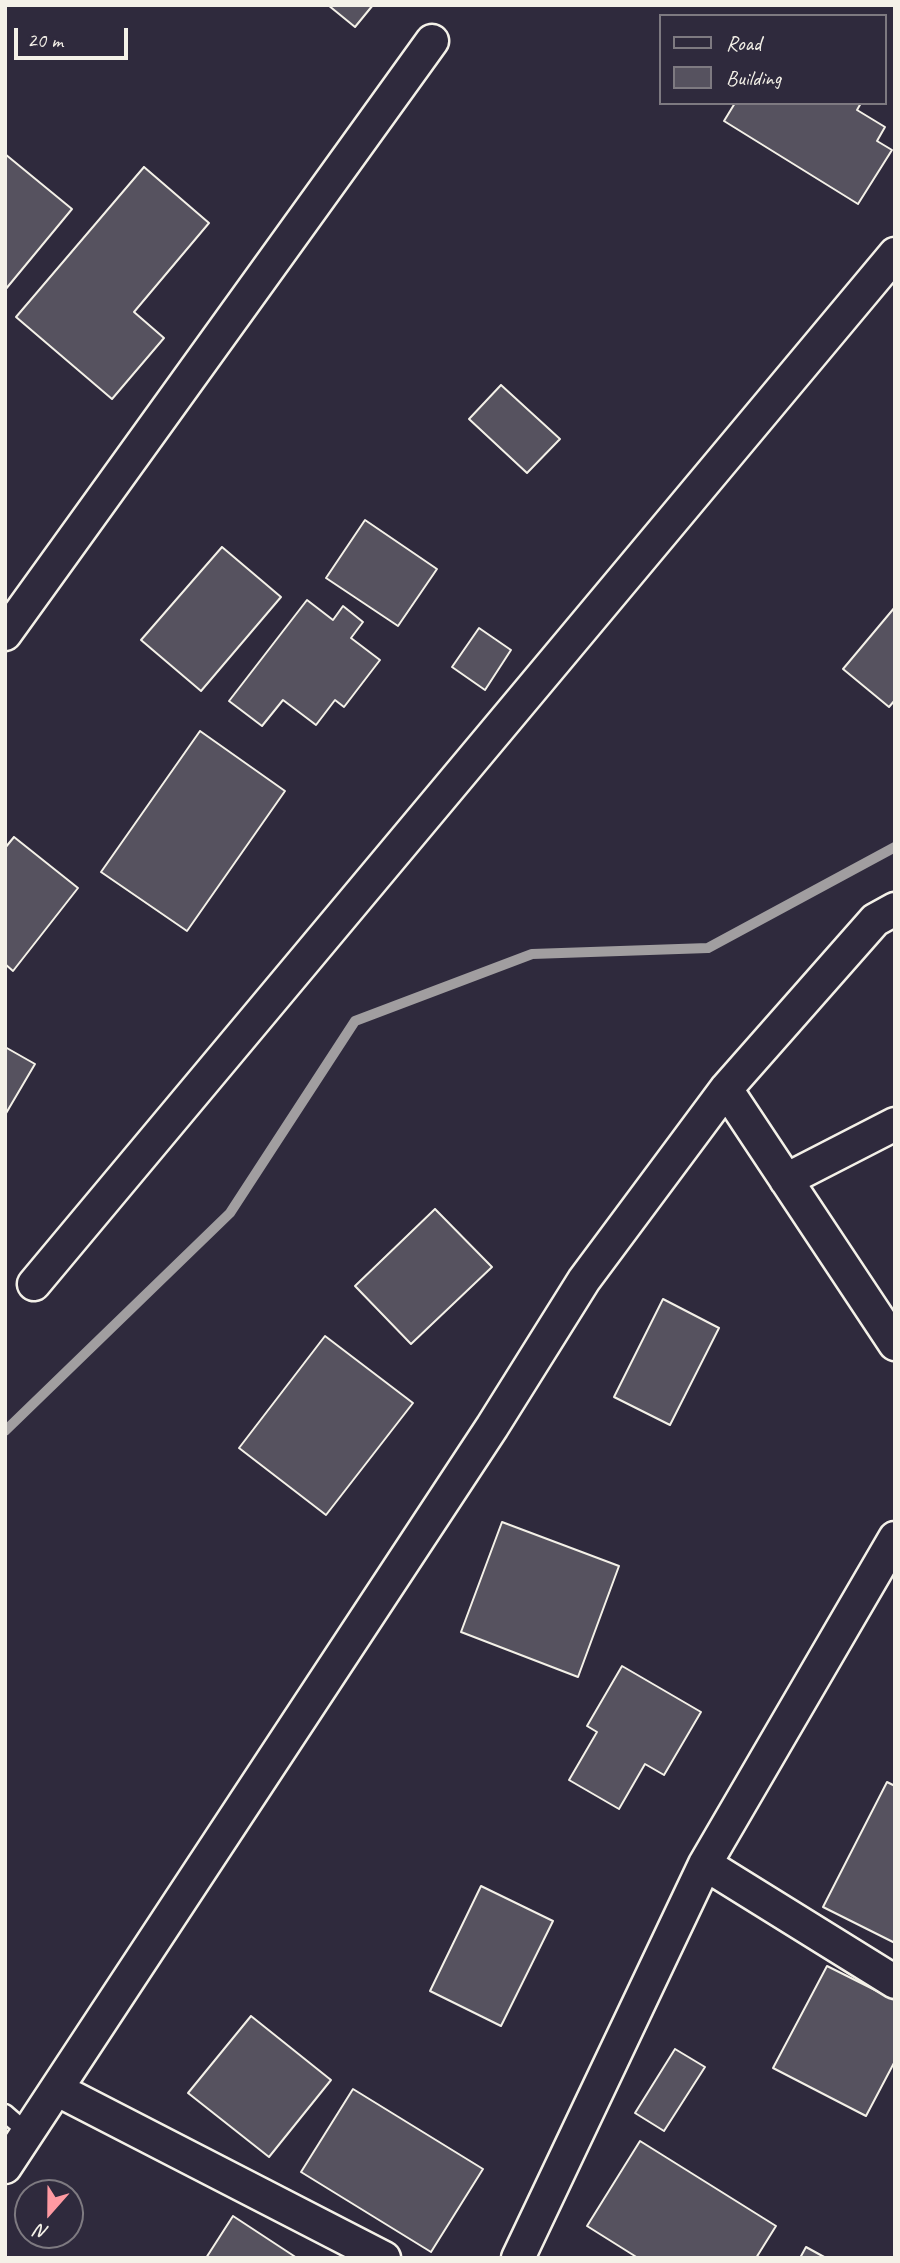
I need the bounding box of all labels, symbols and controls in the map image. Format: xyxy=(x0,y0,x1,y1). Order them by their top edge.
scale bar xyxy=(18,14,131,58)
legend xyxy=(659,14,886,105)
text: 20 m xyxy=(27,27,63,53)
text: Road xyxy=(726,30,761,56)
text: Building xyxy=(726,65,781,91)
north arrow xyxy=(14,2179,84,2249)
text: N xyxy=(32,2218,52,2245)

